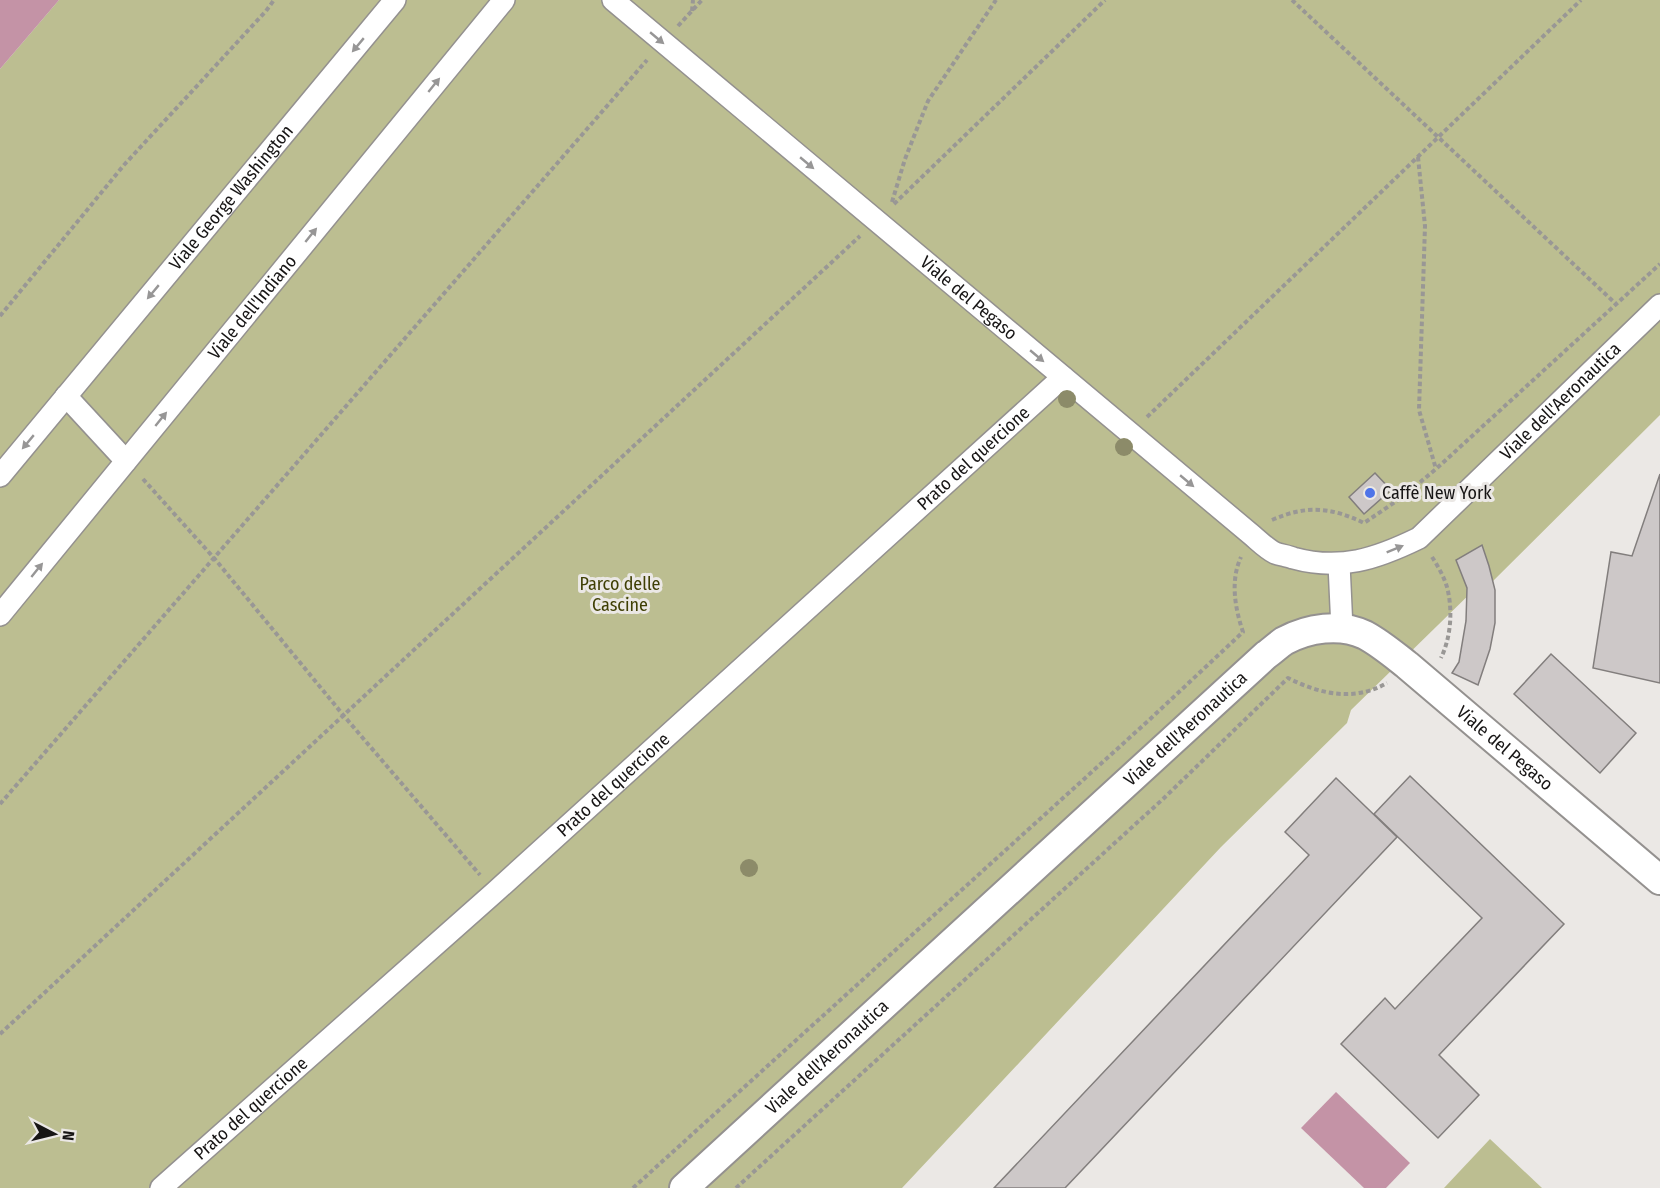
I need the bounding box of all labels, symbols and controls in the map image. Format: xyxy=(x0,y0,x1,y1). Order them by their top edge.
one-way arrow xyxy=(649,31,664,44)
one-way arrow xyxy=(351,37,364,53)
one-way arrow xyxy=(428,77,440,92)
street label: Viale George Washington xyxy=(165,120,298,275)
one-way arrow xyxy=(799,157,815,170)
one-way arrow xyxy=(304,228,317,243)
street label: Viale dell'Indiano xyxy=(203,251,301,364)
street label: Viale del Pegaso xyxy=(916,251,1022,345)
one-way arrow xyxy=(146,284,159,300)
street label: Viale dell'Aeronautica xyxy=(1496,338,1625,464)
one-way arrow xyxy=(1029,349,1045,362)
street label: Prato del quercione xyxy=(912,402,1034,515)
one-way arrow xyxy=(154,411,167,427)
one-way arrow xyxy=(22,434,35,449)
one-way arrow xyxy=(1179,474,1194,487)
place label: Caffè New York xyxy=(1382,482,1492,504)
marker: Caffè New York xyxy=(1363,486,1377,500)
one-way arrow xyxy=(1386,544,1404,554)
one-way arrow xyxy=(30,562,43,577)
park label: Parco delle Cascine xyxy=(580,573,661,616)
street label: Viale dell'Aeronautica xyxy=(1119,667,1252,791)
street label: Viale del Pegaso xyxy=(1452,701,1557,795)
street label: Prato del quercione xyxy=(552,728,674,841)
street label: Viale dell'Aeronautica xyxy=(761,995,893,1119)
street label: Prato del quercione xyxy=(189,1052,312,1165)
north arrow xyxy=(24,1104,84,1164)
text: N xyxy=(58,1130,78,1142)

